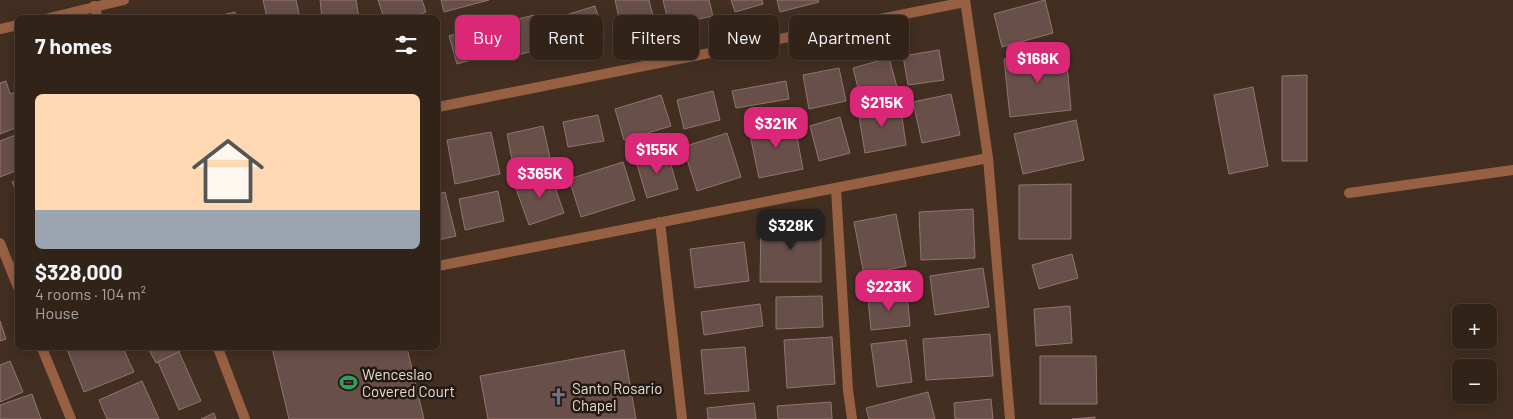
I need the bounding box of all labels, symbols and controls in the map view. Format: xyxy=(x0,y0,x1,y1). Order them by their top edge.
chip: Buy xyxy=(455,15,520,60)
chip: Rent xyxy=(530,15,603,60)
chip: Filters xyxy=(613,15,699,60)
chip: New xyxy=(709,15,779,60)
chip: Apartment xyxy=(789,15,909,60)
icon: filters xyxy=(392,31,420,59)
text: 7 homes xyxy=(35,33,112,58)
pin: $168K xyxy=(1003,42,1073,84)
text: $168K xyxy=(1017,48,1059,67)
pin: $215K xyxy=(847,86,917,128)
text: $215K xyxy=(861,92,903,111)
pin: $321K xyxy=(741,106,811,149)
text: $321K xyxy=(755,113,797,132)
icon: home xyxy=(183,126,273,216)
pin: $155K xyxy=(622,132,692,175)
text: $155K xyxy=(636,139,678,158)
pin: $365K xyxy=(505,156,575,199)
text: $365K xyxy=(517,163,563,182)
pin: $328K xyxy=(756,208,826,251)
text: $328K xyxy=(768,215,814,234)
text: $328,000 xyxy=(35,259,122,284)
pin: $223K xyxy=(854,270,924,312)
text: $223K xyxy=(866,276,912,295)
text: 4 rooms · 104 m² xyxy=(35,284,146,303)
text: House xyxy=(35,303,79,322)
map controls xyxy=(1452,304,1497,404)
button: + xyxy=(1452,304,1497,349)
button: − xyxy=(1452,359,1497,404)
place label: Wenceslao Covered Court xyxy=(362,365,455,400)
sports icon: Wenceslao Covered Court xyxy=(338,373,358,393)
place label: Santo Rosario Chapel xyxy=(572,379,663,414)
church icon: Santo Rosario Chapel xyxy=(548,387,568,407)

